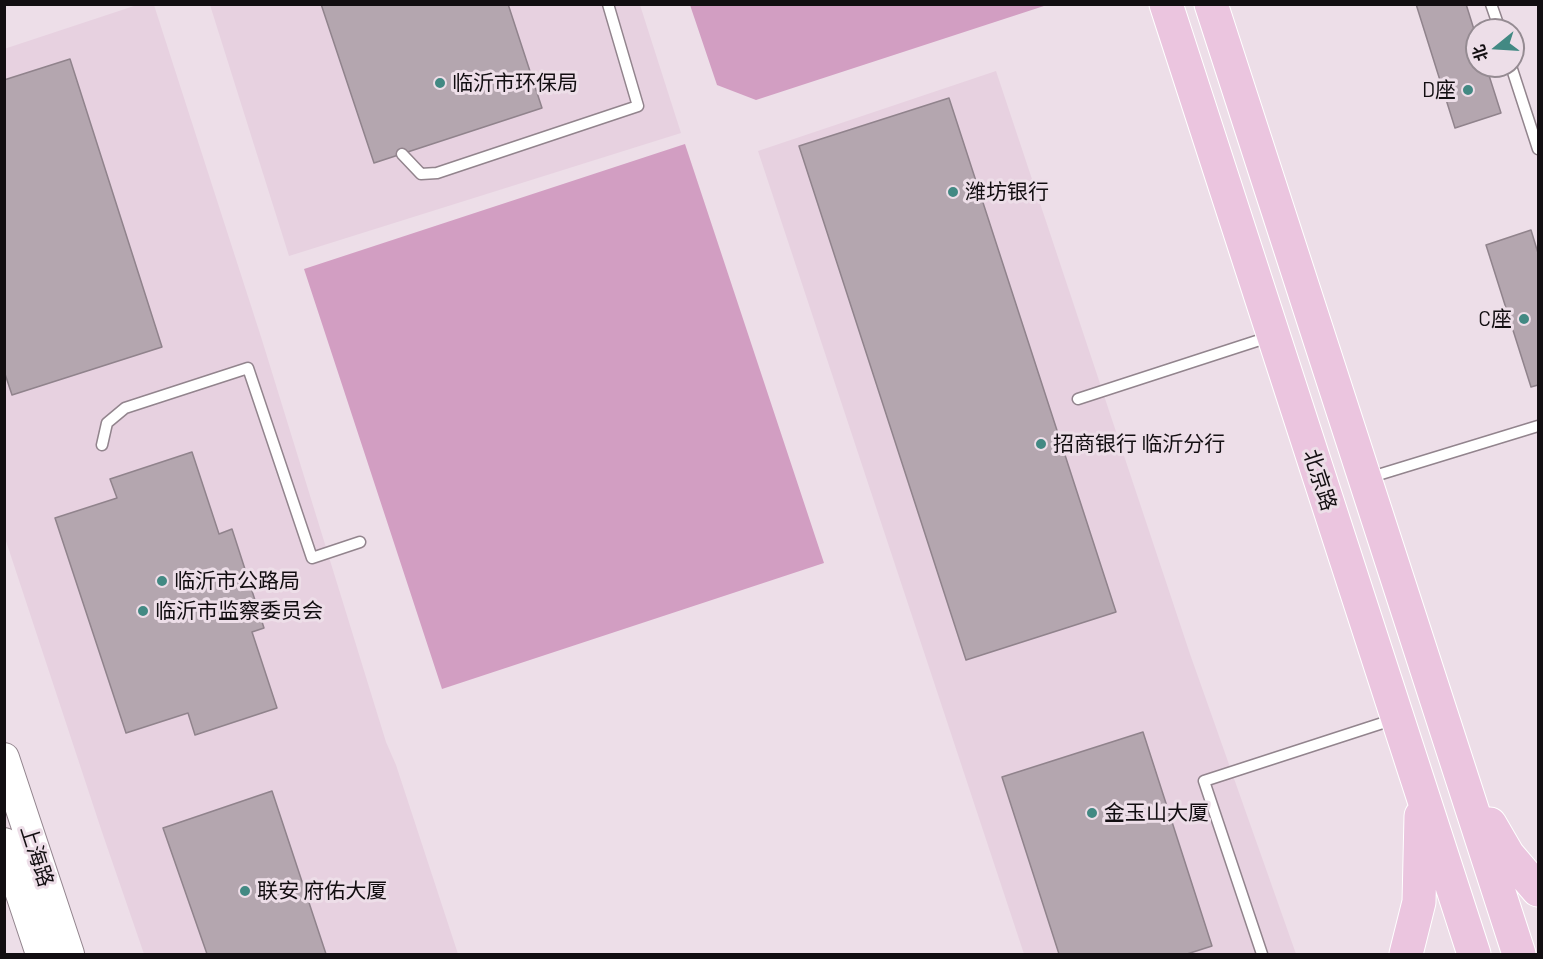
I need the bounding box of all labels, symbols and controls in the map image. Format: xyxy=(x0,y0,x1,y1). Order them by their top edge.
north arrow xyxy=(1465,18,1525,78)
text: 北 xyxy=(1468,43,1491,64)
place label: 临沂市环保局 xyxy=(452,70,578,96)
marker: 临沂市环保局 xyxy=(433,76,447,90)
place label: D座 xyxy=(1422,77,1456,103)
marker: D座 xyxy=(1461,83,1475,97)
place label: 潍坊银行 xyxy=(965,179,1049,205)
marker: 潍坊银行 xyxy=(946,185,960,199)
place label: C座 xyxy=(1478,306,1512,332)
marker: C座 xyxy=(1517,312,1531,326)
place label: 招商银行 临沂分行 xyxy=(1053,431,1225,457)
marker: 招商银行 临沂分行 xyxy=(1034,437,1048,451)
street label: 北京路 xyxy=(1298,446,1342,514)
place label: 临沂市公路局 xyxy=(174,568,300,594)
marker: 临沂市公路局 xyxy=(155,574,169,588)
place label: 临沂市监察委员会 xyxy=(155,598,323,624)
marker: 临沂市监察委员会 xyxy=(136,604,150,618)
place label: 金玉山大厦 xyxy=(1104,800,1209,826)
marker: 金玉山大厦 xyxy=(1085,806,1099,820)
street label: 上海路 xyxy=(15,822,59,890)
place label: 联安 府佑大厦 xyxy=(257,878,387,904)
marker: 联安 府佑大厦 xyxy=(238,884,252,898)

